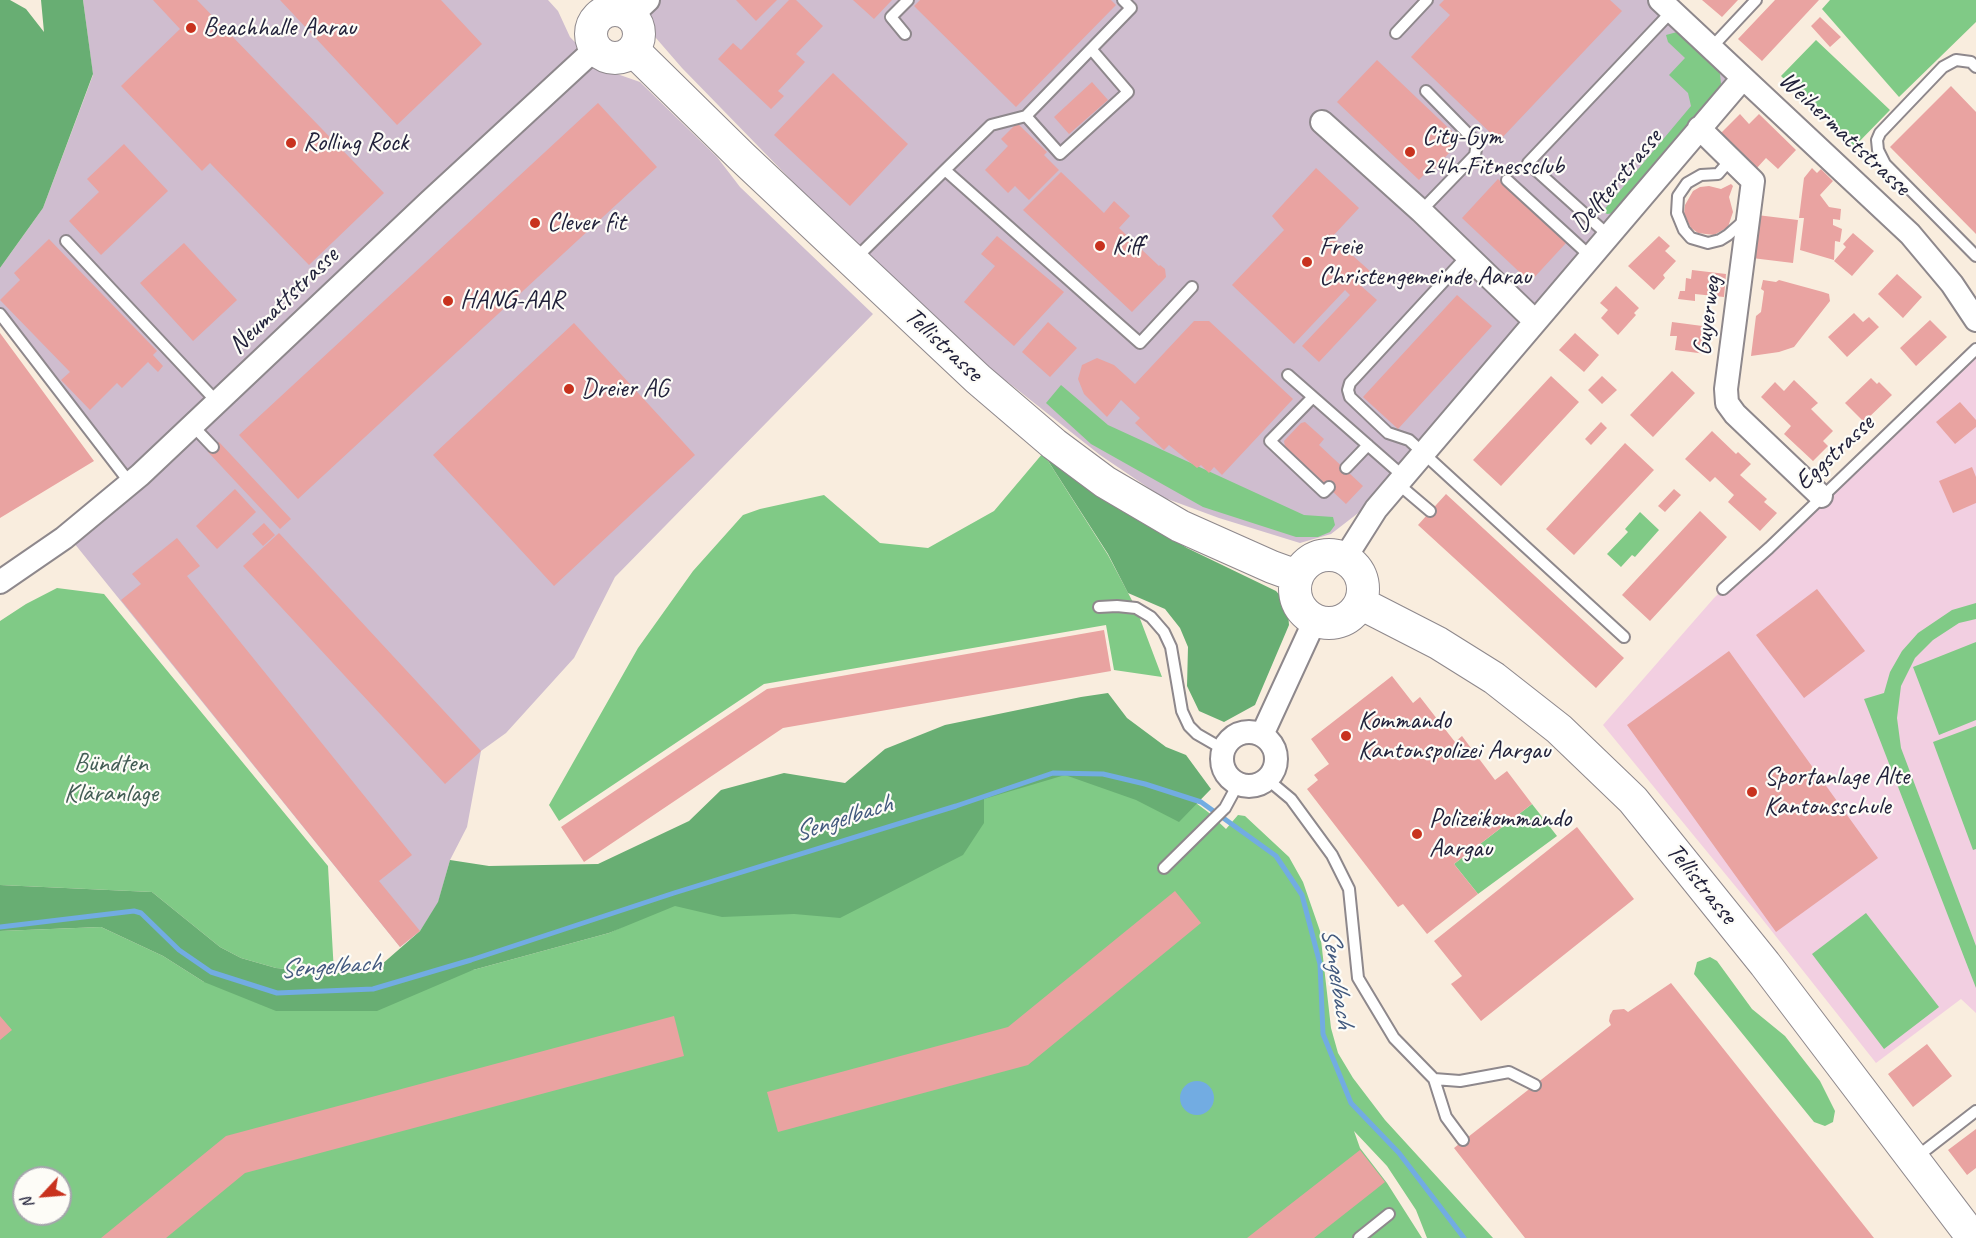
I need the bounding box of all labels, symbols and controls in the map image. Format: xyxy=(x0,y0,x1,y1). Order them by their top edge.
place label: Beachhalle Aarau xyxy=(203,12,356,44)
marker: Beachhalle Aarau xyxy=(184,21,198,35)
street label: Weihermattstrasse xyxy=(1772,65,1916,203)
place label: City-Gym 24h-Fitnessclub xyxy=(1422,121,1564,182)
street label: Delfterstrasse xyxy=(1565,123,1669,239)
place label: Rolling Rock xyxy=(303,127,408,159)
marker: Rolling Rock xyxy=(284,136,298,150)
marker: City-Gym 24h-Fitnessclub xyxy=(1403,145,1417,159)
place label: Clever fit xyxy=(547,207,625,239)
marker: Clever fit xyxy=(528,216,542,230)
place label: Kiff xyxy=(1112,230,1143,262)
place label: Freie Christengemeinde Aarau xyxy=(1319,231,1531,292)
marker: Kiff xyxy=(1093,239,1107,253)
street label: Neumattstrasse xyxy=(223,241,345,361)
marker: Freie Christengemeinde Aarau xyxy=(1300,255,1314,269)
street label: Guyerweg xyxy=(1687,274,1729,358)
place label: HANG-AAR xyxy=(460,285,564,317)
marker: HANG-AAR xyxy=(441,294,455,308)
street label: Tellistrasse xyxy=(897,301,989,389)
place label: Dreier AG xyxy=(581,373,669,405)
marker: Dreier AG xyxy=(562,382,576,396)
street label: Eggstrasse xyxy=(1789,409,1881,497)
place label: Kommando Kantonspolizei Aargau xyxy=(1358,705,1550,766)
marker: Kommando Kantonspolizei Aargau xyxy=(1339,729,1353,743)
park label: Bündten Kläranlage xyxy=(64,748,158,810)
place label: Sportanlage Alte Kantonsschule xyxy=(1764,761,1909,822)
marker: Sportanlage Alte Kantonsschule xyxy=(1745,785,1759,799)
water label: Sengelbach xyxy=(790,788,896,850)
place label: Polizeikommando Aargau xyxy=(1429,803,1571,864)
marker: Polizeikommando Aargau xyxy=(1410,827,1424,841)
street label: Tellistrasse xyxy=(1659,837,1743,931)
water label: Sengelbach xyxy=(1313,926,1361,1030)
water label: Sengelbach xyxy=(279,947,381,987)
north arrow xyxy=(12,1166,72,1226)
text: N xyxy=(16,1194,39,1212)

